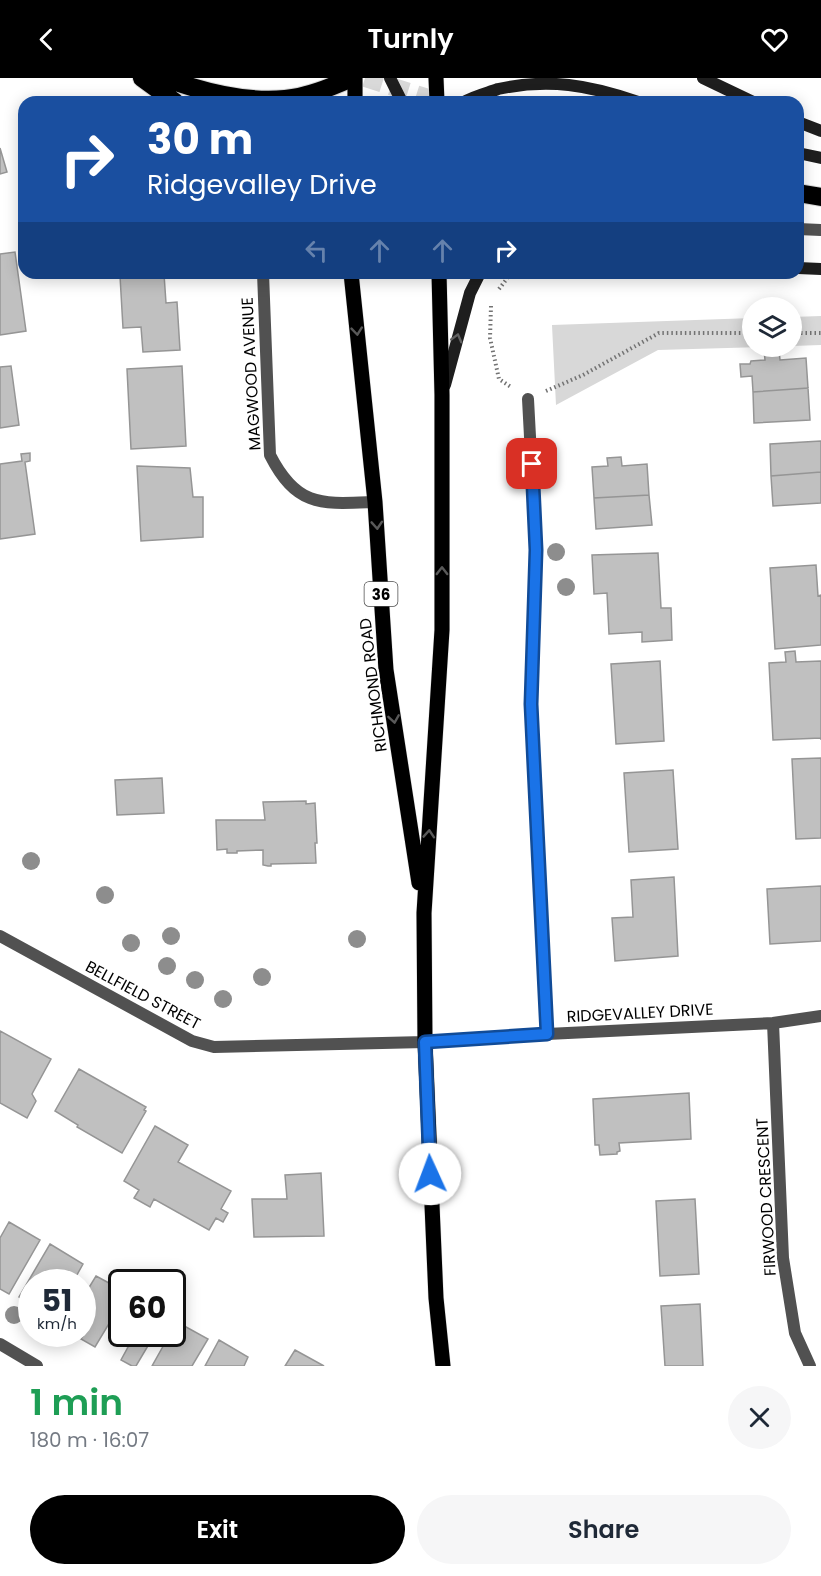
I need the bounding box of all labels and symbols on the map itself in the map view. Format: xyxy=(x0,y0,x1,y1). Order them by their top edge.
street label: MAGWOOD AVENUE xyxy=(236,297,266,451)
one-way arrow xyxy=(350,327,363,336)
one-way arrow xyxy=(450,333,463,343)
pin xyxy=(506,438,557,489)
one-way arrow xyxy=(370,521,383,530)
one-way arrow xyxy=(436,567,448,576)
road number: 36 xyxy=(364,582,398,606)
street label: RICHMOND ROAD xyxy=(353,617,393,753)
one-way arrow xyxy=(387,714,400,724)
one-way arrow xyxy=(422,829,435,838)
street label: BELLFIELD STREET xyxy=(81,955,205,1035)
street label: RIDGEVALLEY DRIVE xyxy=(566,998,714,1028)
street label: FIRWOOD CRESCENT xyxy=(750,1117,782,1277)
position arrow xyxy=(398,1142,462,1206)
speed limit sign: 60 xyxy=(108,1269,186,1347)

